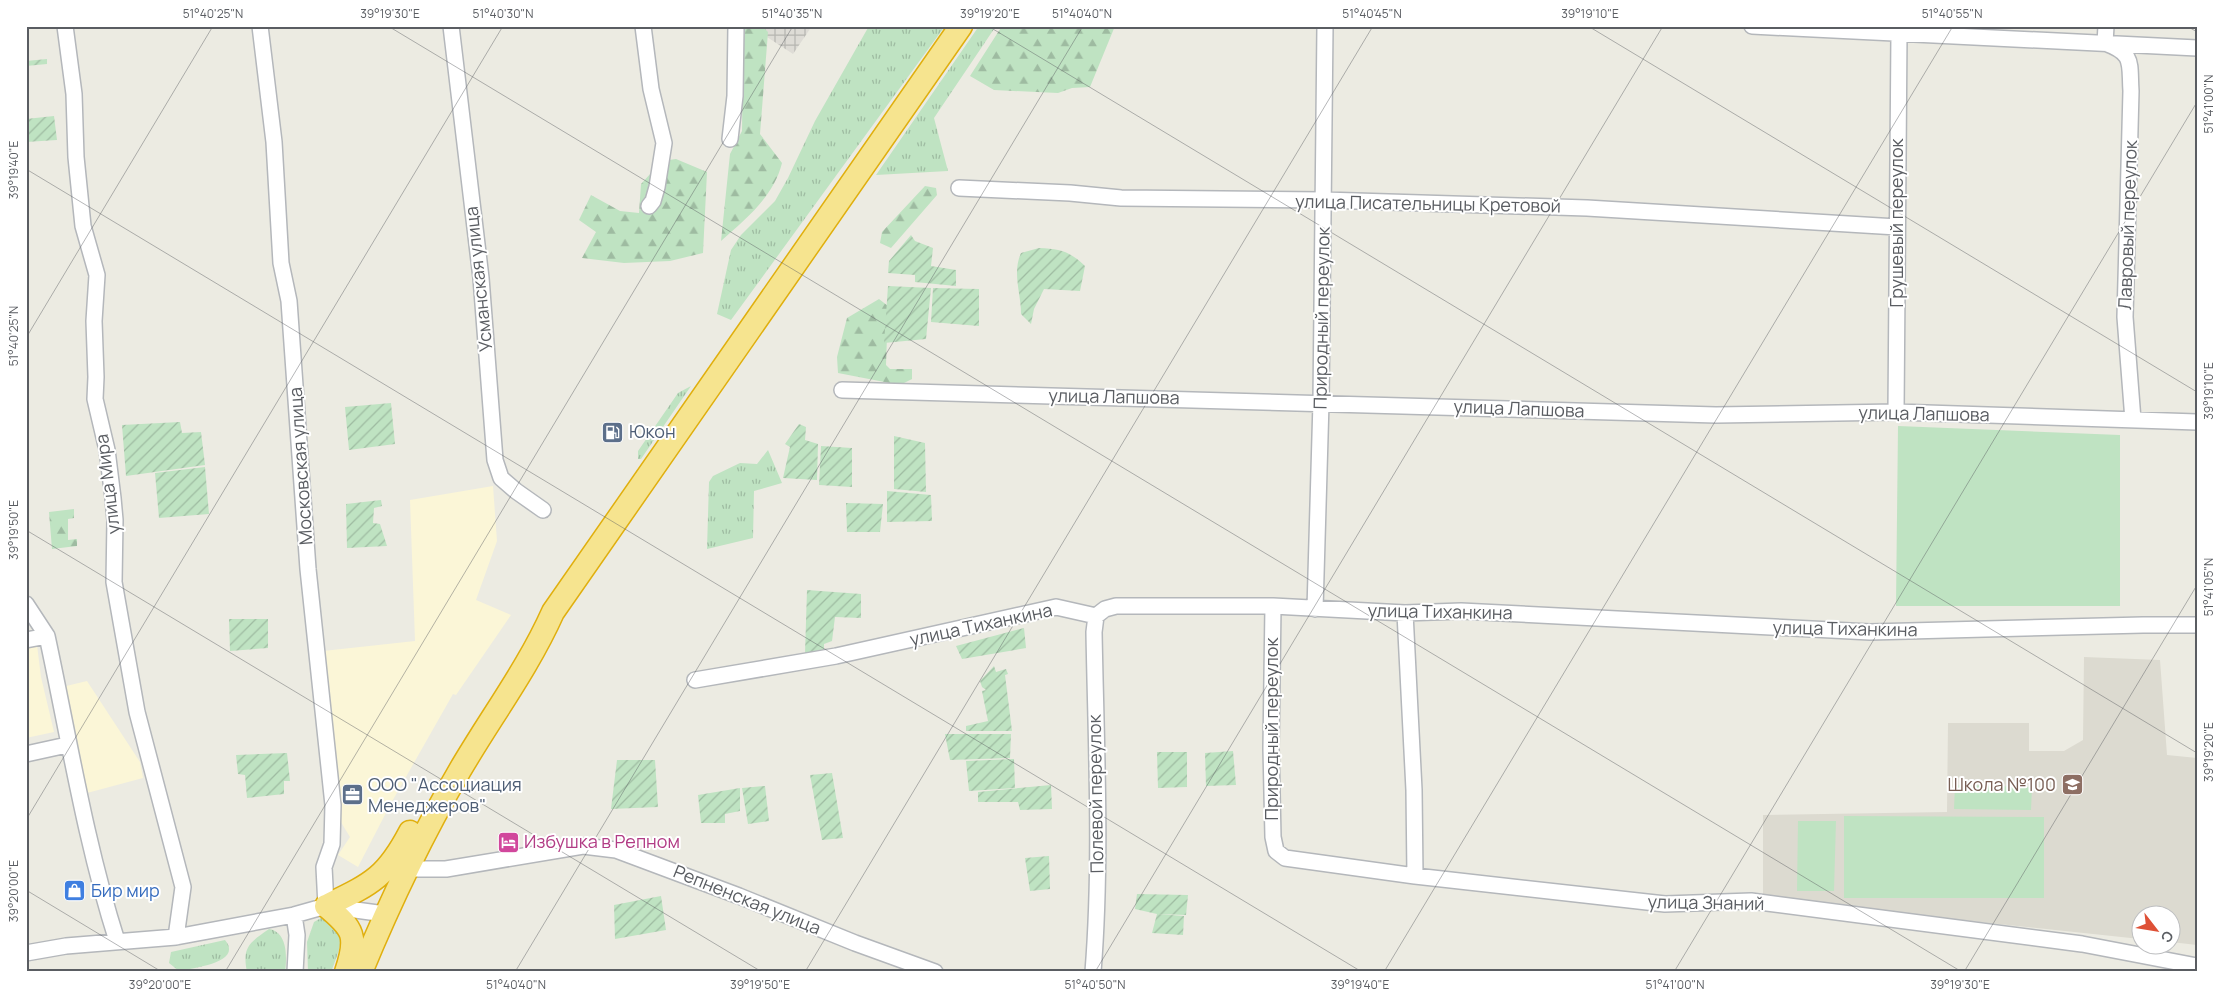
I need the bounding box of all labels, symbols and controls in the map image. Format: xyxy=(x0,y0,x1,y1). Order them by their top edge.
text: 51°40'25"N xyxy=(183,5,243,22)
text: 39°19'30"E xyxy=(360,5,420,22)
text: 51°40'30"N xyxy=(473,5,533,22)
text: 51°40'35"N xyxy=(762,5,822,22)
text: 39°19'20"E xyxy=(960,5,1020,22)
text: 51°40'40"N xyxy=(1052,5,1112,22)
text: 51°40'45"N xyxy=(1342,5,1402,22)
text: 39°19'10"E xyxy=(1561,5,1619,22)
text: 51°40'55"N xyxy=(1922,5,1982,22)
text: 51°41'00"N xyxy=(2200,75,2217,133)
street label: Грушевый переулок xyxy=(1884,137,1908,307)
street label: Лавровый переулок xyxy=(2112,139,2142,310)
text: 39°19'40"E xyxy=(5,141,22,199)
street label: улица Писательницы Кретовой xyxy=(1295,189,1561,217)
street label: Усманская улица xyxy=(458,205,498,353)
street label: Природный переулок xyxy=(1307,225,1335,410)
text: 51°40'25"N xyxy=(5,306,22,366)
text: 39°19'10"E xyxy=(2200,362,2217,420)
street label: улица Лапшова xyxy=(1048,383,1180,409)
street label: Московская улица xyxy=(283,386,317,546)
street label: улица Лапшова xyxy=(1453,394,1585,422)
street label: улица Лапшова xyxy=(1858,400,1990,426)
place label: Юкон xyxy=(629,419,676,443)
fuel station icon: Юкон xyxy=(601,420,625,444)
street label: улица Мира xyxy=(89,433,125,535)
text: 39°19'50"E xyxy=(5,500,22,560)
text: 51°41'05"N xyxy=(2200,558,2217,616)
street label: улица Тиханкина xyxy=(907,597,1054,651)
street label: улица Тиханкина xyxy=(1367,598,1513,624)
street label: улица Тиханкина xyxy=(1772,615,1918,641)
street label: Природный переулок xyxy=(1259,637,1283,820)
street label: Полевой переулок xyxy=(1082,713,1108,874)
text: 39°19'20"E xyxy=(2200,722,2217,782)
place label: ООО "Ассоциация Менеджеров" xyxy=(368,772,522,817)
place label: Школа №100 xyxy=(1947,772,2056,796)
school or university icon: Школа №100 xyxy=(2060,773,2084,797)
office icon: ООО "Ассоциация Менеджеров" xyxy=(340,783,364,807)
place label: Избушка в Репном xyxy=(524,829,680,853)
hotel icon: Избушка в Репном xyxy=(496,830,520,854)
street label: Репненская улица xyxy=(670,859,825,940)
text: 39°20'00"E xyxy=(5,860,22,922)
place label: Бир мир xyxy=(91,878,160,902)
shop icon: Бир мир xyxy=(63,879,87,903)
street label: улица Знаний xyxy=(1647,889,1765,915)
north arrow xyxy=(2130,906,2180,956)
text: С xyxy=(2157,928,2178,946)
text: 39°20'00"E xyxy=(129,976,191,993)
text: 51°40'40"N xyxy=(486,976,546,993)
text: 39°19'50"E xyxy=(730,976,790,993)
text: 51°40'50"N xyxy=(1064,976,1126,993)
text: 39°19'40"E xyxy=(1331,976,1389,993)
text: 51°41'00"N xyxy=(1646,976,1704,993)
text: 39°19'30"E xyxy=(1930,976,1990,993)

